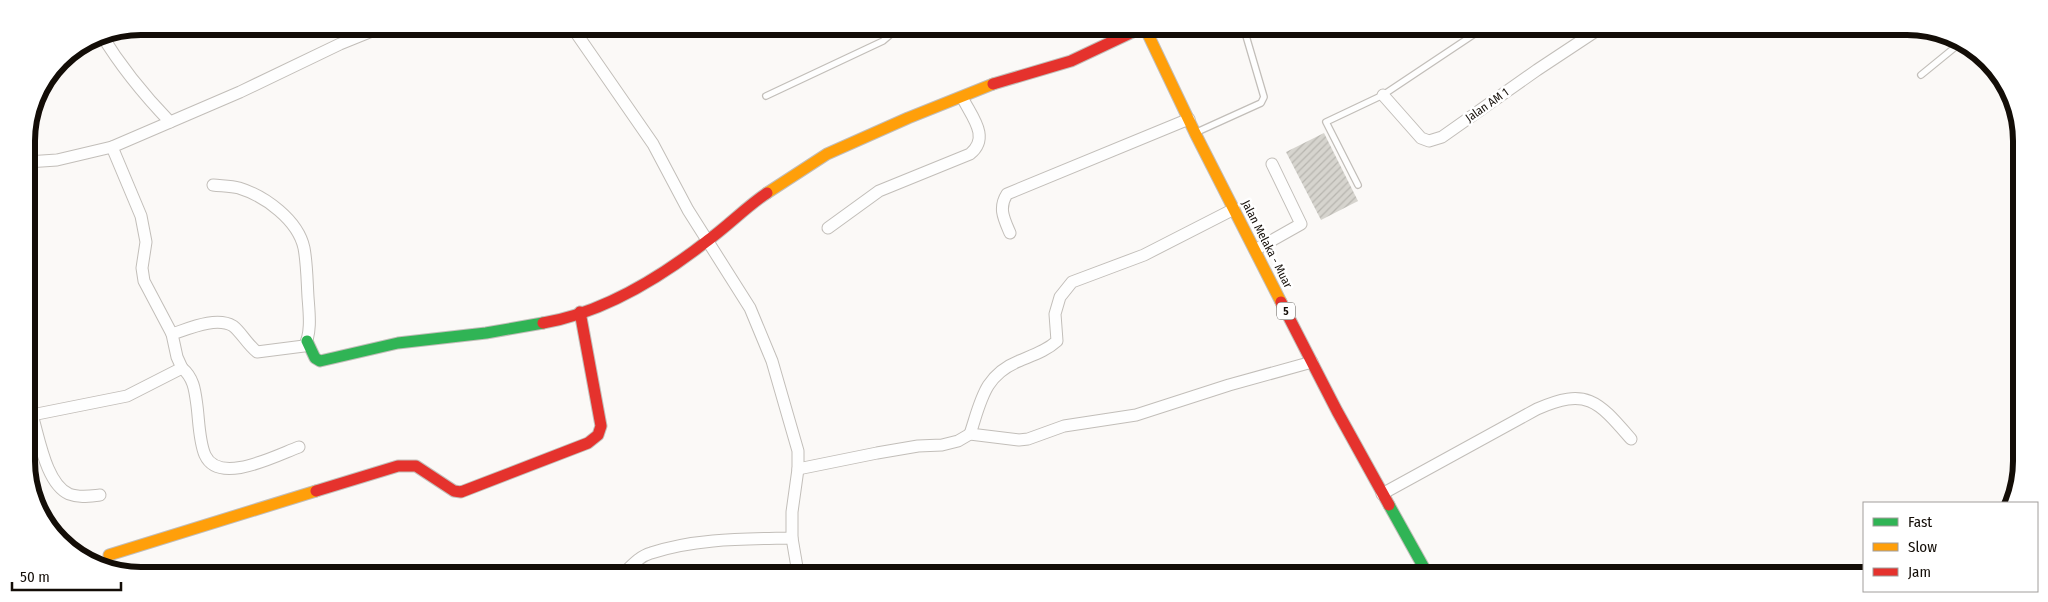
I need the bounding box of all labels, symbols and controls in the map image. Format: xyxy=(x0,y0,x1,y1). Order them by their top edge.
street label: Jalan AM 1 xyxy=(1463,85,1511,125)
street label: Jalan Melaka - Muar xyxy=(1239,198,1296,291)
road number: 5 xyxy=(1277,302,1295,320)
legend xyxy=(1863,502,2038,592)
text: Fast xyxy=(1908,513,1932,531)
text: Slow xyxy=(1908,538,1937,556)
scale bar xyxy=(12,560,121,592)
text: Jam xyxy=(1908,563,1931,581)
text: 50 m xyxy=(20,568,50,586)

